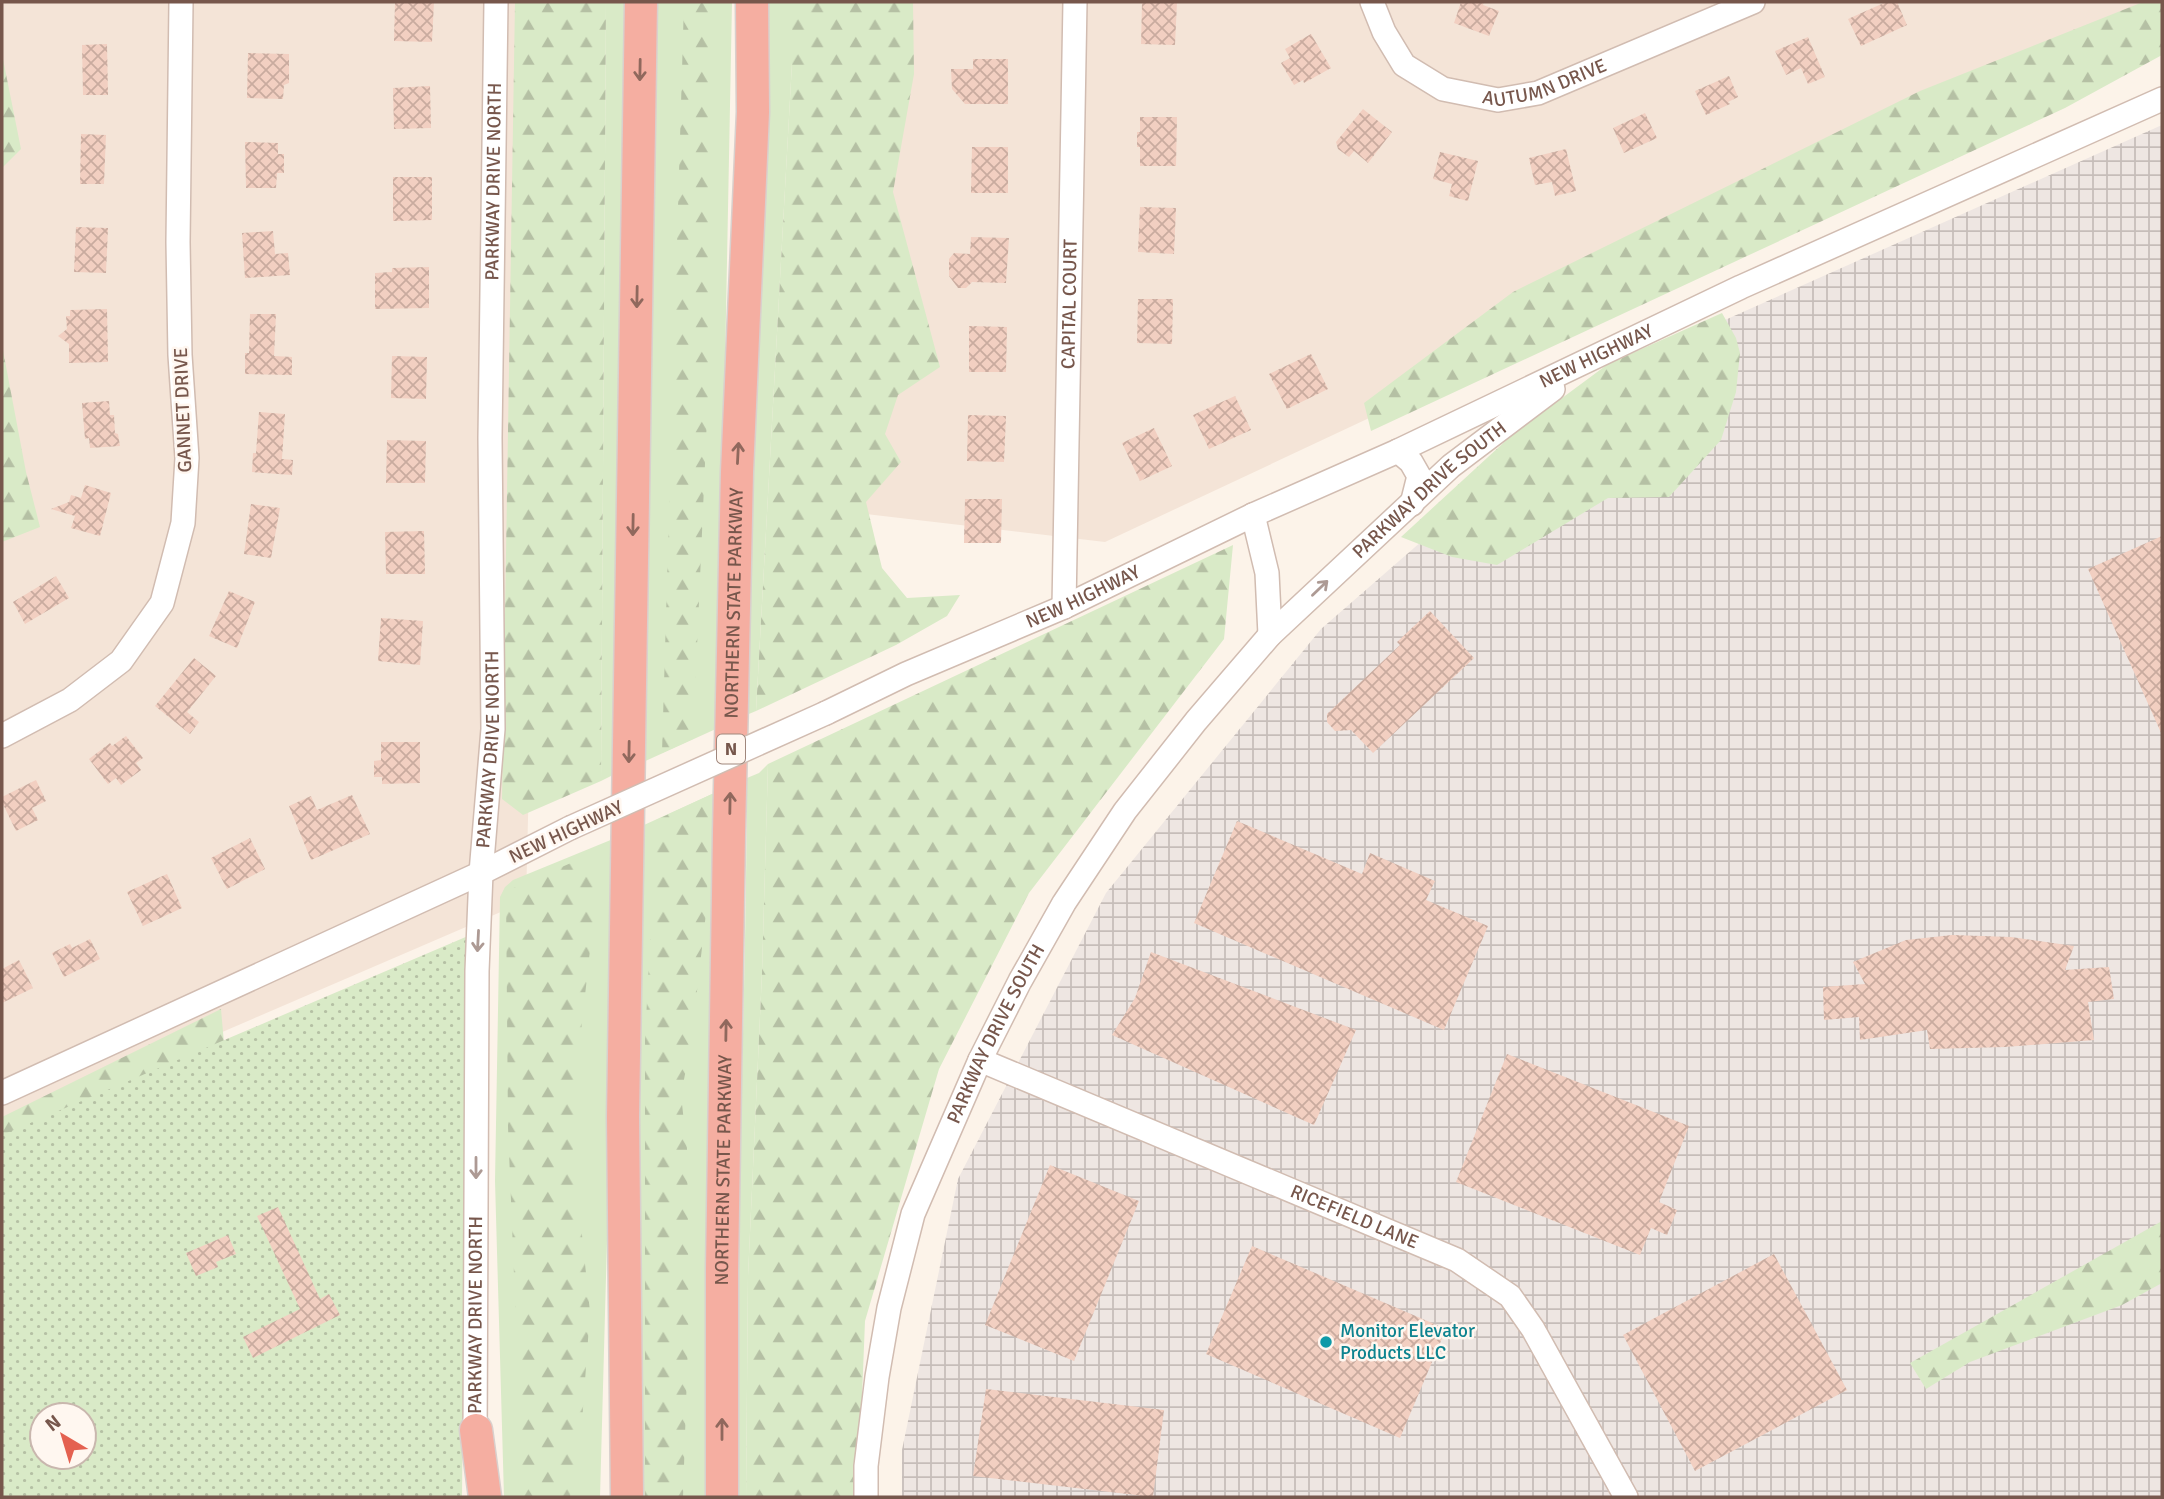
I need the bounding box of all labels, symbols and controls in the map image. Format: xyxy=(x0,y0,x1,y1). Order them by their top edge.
street label: AUTUMN DRIVE xyxy=(1480,53,1610,113)
one-way arrow xyxy=(633,58,647,81)
street label: PARKWAY DRIVE NORTH xyxy=(480,82,507,281)
street label: CAPITAL COURT xyxy=(1056,238,1083,369)
one-way arrow xyxy=(630,286,643,309)
street label: NEW HIGHWAY xyxy=(1535,319,1657,394)
street label: GANNET DRIVE xyxy=(169,347,197,473)
street label: PARKWAY DRIVE SOUTH xyxy=(1347,416,1511,564)
one-way arrow xyxy=(731,441,744,464)
street label: NORTHERN STATE PARKWAY xyxy=(720,487,749,719)
one-way arrow xyxy=(626,513,640,536)
street label: NEW HIGHWAY xyxy=(1022,560,1144,634)
one-way arrow xyxy=(1311,579,1328,596)
street label: PARKWAY DRIVE NORTH xyxy=(471,650,505,849)
road number: N xyxy=(717,734,745,764)
one-way arrow xyxy=(622,741,636,764)
one-way arrow xyxy=(723,791,736,814)
street label: NEW HIGHWAY xyxy=(505,795,627,869)
one-way arrow xyxy=(472,929,485,952)
street label: PARKWAY DRIVE SOUTH xyxy=(942,940,1050,1127)
one-way arrow xyxy=(720,1019,733,1042)
street label: NORTHERN STATE PARKWAY xyxy=(710,1054,737,1285)
one-way arrow xyxy=(469,1157,483,1180)
street label: RICEFIELD LANE xyxy=(1287,1179,1422,1255)
street label: PARKWAY DRIVE NORTH xyxy=(463,1216,488,1414)
place label: Monitor Elevator Products LLC xyxy=(1340,1319,1475,1365)
marker: Monitor Elevator Products LLC xyxy=(1318,1334,1334,1350)
north arrow xyxy=(28,1401,98,1471)
text: N xyxy=(41,1410,66,1437)
one-way arrow xyxy=(715,1418,729,1441)

